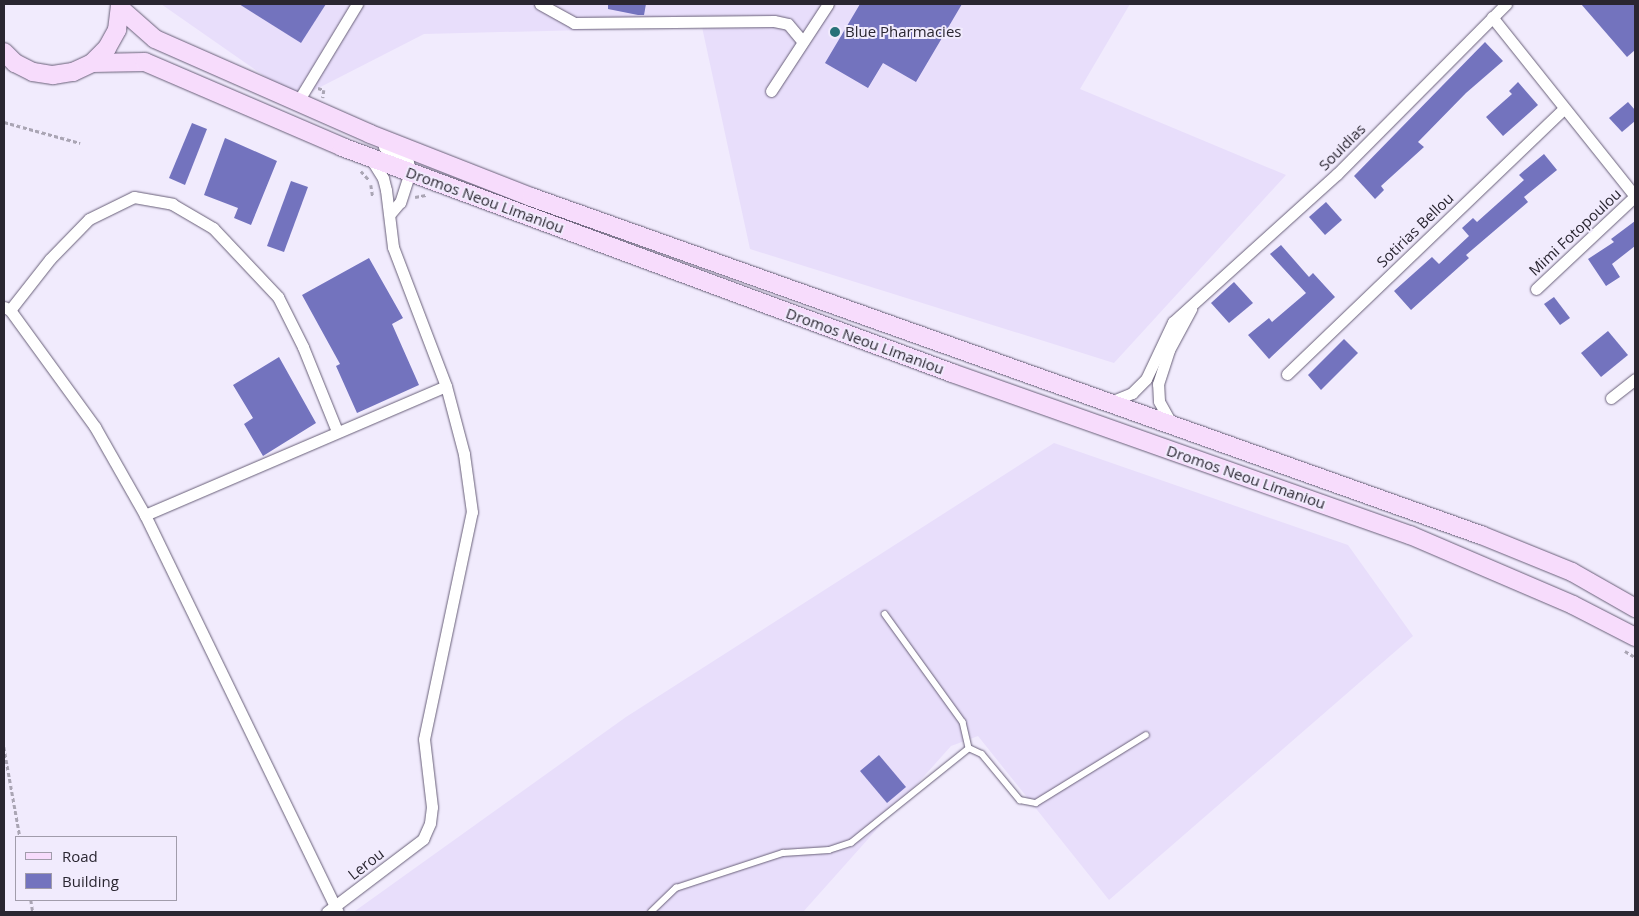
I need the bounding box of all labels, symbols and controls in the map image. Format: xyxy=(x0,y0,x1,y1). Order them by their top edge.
place label: Blue Pharmacies xyxy=(845,23,961,41)
marker: Blue Pharmacies xyxy=(829,26,841,38)
street label: Souidias xyxy=(1315,120,1369,174)
street label: Dromos Neou Limaniou xyxy=(404,163,566,237)
street label: Mimi Fotopoulou xyxy=(1525,185,1625,279)
street label: Sotirias Bellou xyxy=(1373,189,1457,271)
street label: Dromos Neou Limaniou xyxy=(784,304,946,378)
street label: Dromos Neou Limaniou xyxy=(1164,441,1328,513)
legend xyxy=(15,836,178,901)
street label: Lerou xyxy=(344,844,388,884)
text: Road xyxy=(62,846,98,866)
text: Building xyxy=(62,871,119,891)

